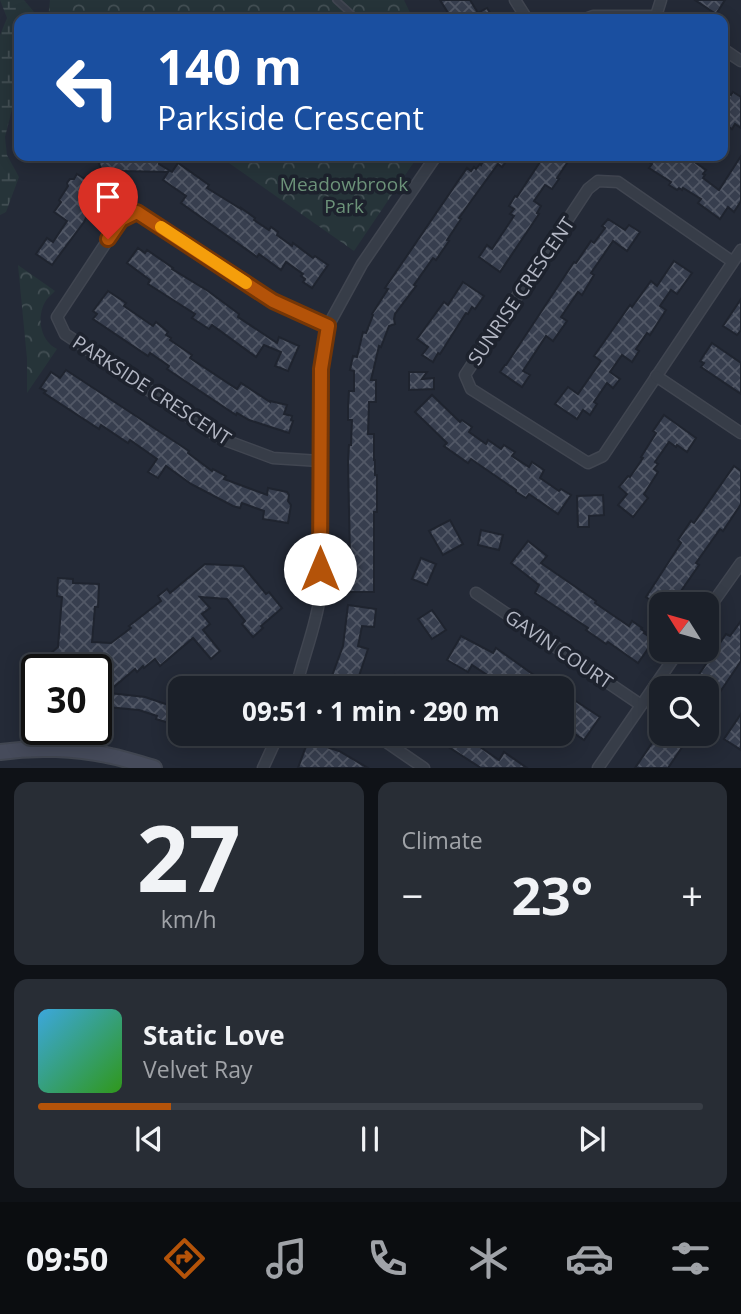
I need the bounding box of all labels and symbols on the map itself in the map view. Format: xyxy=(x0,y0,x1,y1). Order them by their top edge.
pin xyxy=(78,167,138,239)
park label: Meadowbrook Park xyxy=(280,171,408,219)
street label: SUNRISE CRESCENT xyxy=(462,211,581,370)
street label: PARKSIDE CRESCENT xyxy=(68,329,237,451)
position arrow xyxy=(283,532,357,606)
north arrow xyxy=(649,592,719,662)
street label: GAVIN COURT xyxy=(500,603,618,695)
speed limit sign: 30 xyxy=(21,654,112,745)

